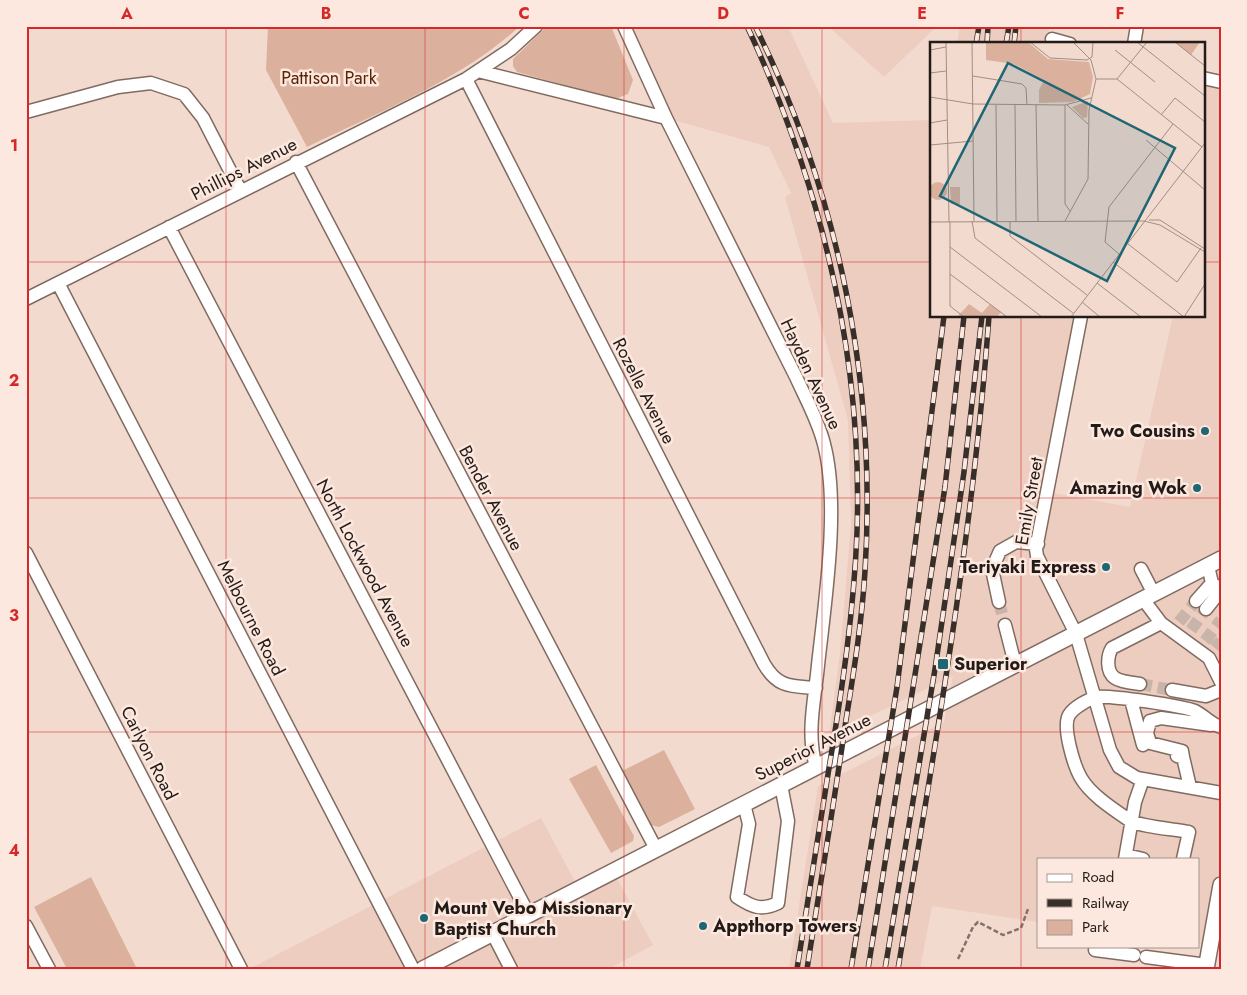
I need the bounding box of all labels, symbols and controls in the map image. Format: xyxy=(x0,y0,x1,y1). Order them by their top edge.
text: A xyxy=(120,2,133,25)
text: B xyxy=(321,2,331,25)
text: C xyxy=(518,2,530,25)
text: D xyxy=(717,2,729,25)
text: E xyxy=(917,2,927,25)
text: F xyxy=(1116,2,1124,25)
inset map xyxy=(930,42,1204,318)
park label: Pattison Park xyxy=(281,65,377,91)
street label: Phillips Avenue xyxy=(186,131,302,207)
text: 1 xyxy=(10,134,18,157)
street label: Hayden Avenue xyxy=(774,314,848,434)
street label: Rozelle Avenue xyxy=(606,333,682,449)
text: 2 xyxy=(9,369,19,392)
place label: Two Cousins xyxy=(1091,418,1195,444)
marker: Two Cousins xyxy=(1199,425,1211,437)
street label: Bender Avenue xyxy=(452,441,530,555)
street label: Emily Street xyxy=(1008,454,1050,547)
street label: North Lockwood Avenue xyxy=(310,474,420,652)
place label: Amazing Wok xyxy=(1068,475,1188,501)
marker: Amazing Wok xyxy=(1191,482,1203,494)
place label: Teriyaki Express xyxy=(960,554,1096,580)
street label: Melbourne Road xyxy=(211,556,291,680)
marker: Teriyaki Express xyxy=(1100,561,1112,573)
text: 3 xyxy=(9,604,19,627)
place label: Superior xyxy=(954,651,1028,677)
marker: Superior xyxy=(936,657,950,671)
street label: Carlyon Road xyxy=(114,701,184,805)
street label: Superior Avenue xyxy=(750,707,876,787)
text: 4 xyxy=(8,839,20,862)
legend xyxy=(1037,858,1200,948)
text: Road xyxy=(1082,866,1114,888)
text: Railway xyxy=(1082,892,1129,914)
place label: Mount Vebo Missionary Baptist Church xyxy=(434,895,633,942)
marker: Mount Vebo Missionary Baptist Church xyxy=(418,912,430,924)
place label: Appthorp Towers xyxy=(712,913,857,939)
text: Park xyxy=(1082,916,1109,938)
marker: Appthorp Towers xyxy=(697,920,709,932)

